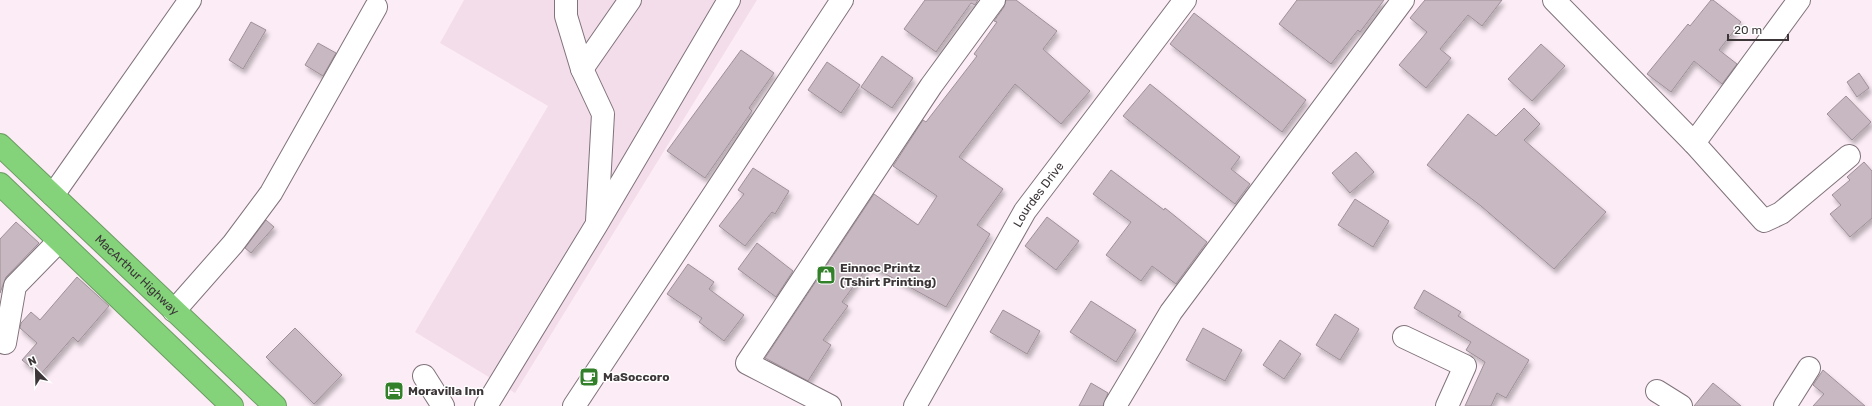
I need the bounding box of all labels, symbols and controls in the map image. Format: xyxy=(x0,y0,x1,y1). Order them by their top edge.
scale bar xyxy=(1728,16,1788,42)
text: 20 m xyxy=(1734,23,1762,37)
street label: Lourdes Drive xyxy=(1010,159,1067,230)
street label: MacArthur Highway xyxy=(92,232,182,318)
place label: Einnoc Printz (Tshirt Printing) xyxy=(840,261,936,289)
shop icon: Einnoc Printz (Tshirt Printing) xyxy=(815,264,837,286)
north arrow xyxy=(16,350,56,390)
text: N xyxy=(26,354,39,369)
cafe icon: MaSoccoro xyxy=(578,366,600,388)
place label: MaSoccoro xyxy=(603,370,670,384)
hotel icon: Moravilla Inn xyxy=(383,380,405,402)
place label: Moravilla Inn xyxy=(408,384,484,398)

